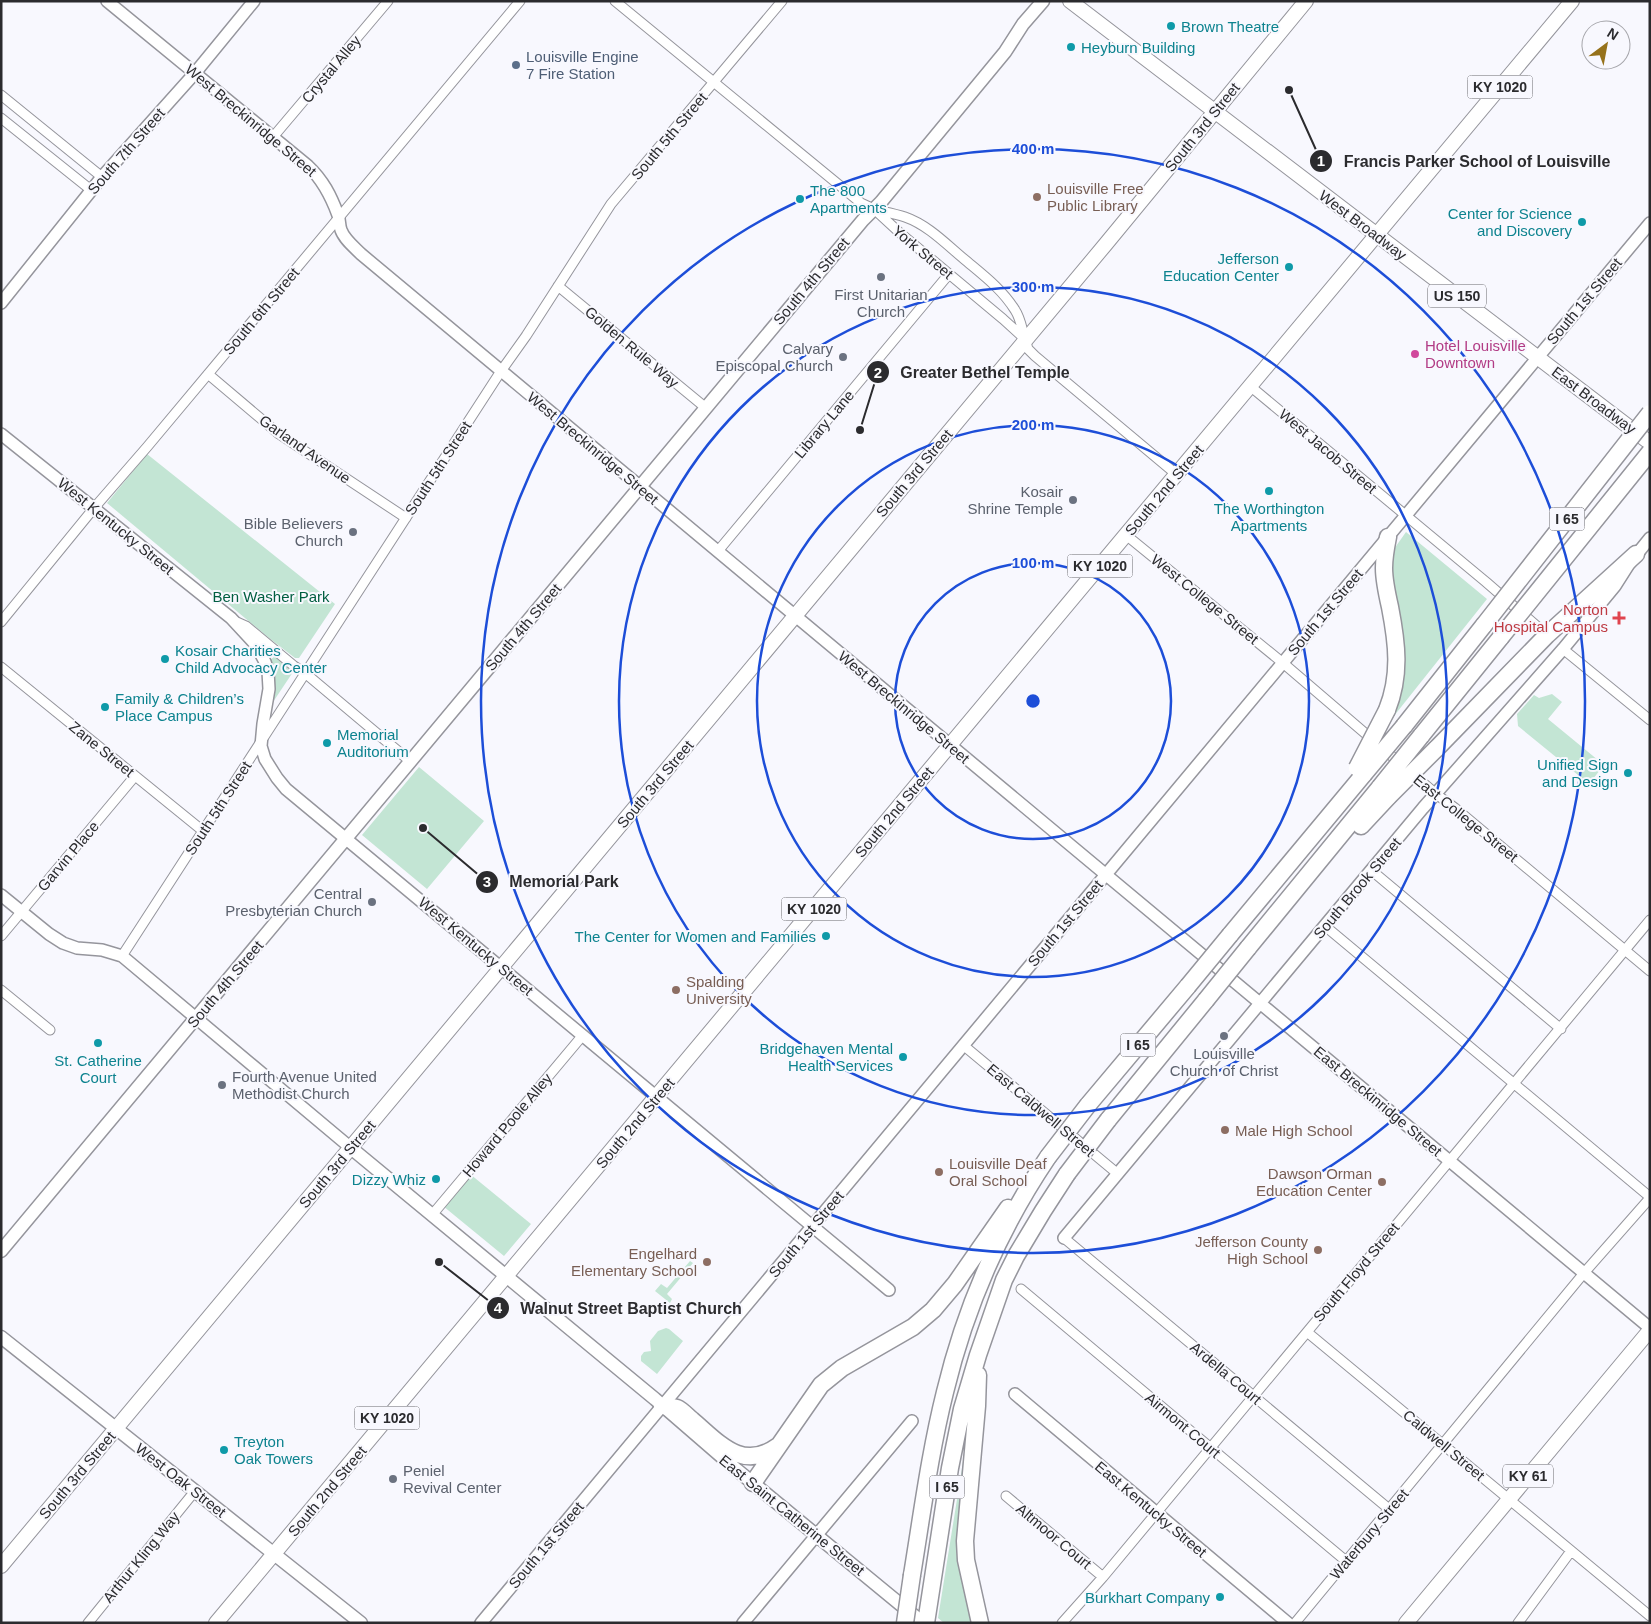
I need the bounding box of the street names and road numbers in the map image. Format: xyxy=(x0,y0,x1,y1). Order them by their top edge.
street label: Crystal Alley xyxy=(298,32,364,106)
street label: West Breckinridge Street xyxy=(182,60,321,180)
road number: KY 1020 xyxy=(1468,75,1532,98)
street label: South 3rd Street xyxy=(1161,79,1244,175)
street label: South 5th Street xyxy=(628,88,711,183)
street label: South 7th Street xyxy=(84,104,169,197)
street label: West Broadway xyxy=(1316,187,1410,264)
street label: York Street xyxy=(889,222,957,283)
street label: South 4th Street xyxy=(770,233,853,328)
street label: South 1st Street xyxy=(1543,254,1626,348)
street label: South 6th Street xyxy=(220,263,303,358)
road number: US 150 xyxy=(1428,284,1486,308)
street label: Golden Rule Way xyxy=(582,303,683,391)
street label: East Broadway xyxy=(1549,363,1640,437)
street label: Library Lane xyxy=(791,387,857,461)
street label: West Breckinridge Street xyxy=(524,388,663,508)
street label: West Jacob Street xyxy=(1276,405,1381,497)
street label: Garland Avenue xyxy=(256,411,354,487)
street label: South 5th Street xyxy=(401,417,475,518)
street label: South 3rd Street xyxy=(872,425,956,520)
street label: South 2nd Street xyxy=(1121,441,1207,539)
street label: West Kentucky Street xyxy=(55,474,178,578)
road number: I 65 xyxy=(1550,508,1584,530)
street label: West College Street xyxy=(1148,551,1263,648)
road number: KY 1020 xyxy=(1068,554,1132,578)
street label: South 1st Street xyxy=(1284,565,1367,659)
street label: South 4th Street xyxy=(482,579,565,674)
street label: West Breckinridge Street xyxy=(835,647,974,767)
street label: Zane Street xyxy=(66,718,138,781)
street label: South 3rd Street xyxy=(613,736,697,831)
street label: South 5th Street xyxy=(181,757,255,858)
street label: South 2nd Street xyxy=(851,763,937,861)
street label: East College Street xyxy=(1410,771,1522,866)
street label: Garvin Place xyxy=(34,818,102,894)
street label: South Brook Street xyxy=(1310,833,1405,942)
street label: South 1st Street xyxy=(1024,876,1107,970)
street label: West Kentucky Street xyxy=(415,893,537,999)
road number: KY 1020 xyxy=(782,898,846,921)
street label: South 4th Street xyxy=(184,936,267,1031)
road number: I 65 xyxy=(1120,1034,1156,1056)
street label: East Breckinridge Street xyxy=(1311,1043,1446,1160)
street label: East Caldwell Street xyxy=(984,1060,1099,1160)
street label: Howard Poole Alley xyxy=(459,1069,556,1180)
street label: South 2nd Street xyxy=(592,1074,678,1172)
street label: South 3rd Street xyxy=(295,1116,379,1211)
street label: South 1st Street xyxy=(765,1187,848,1281)
street label: South Floyd Street xyxy=(1310,1218,1403,1325)
street label: Ardella Court xyxy=(1187,1338,1266,1408)
street label: Airmont Court xyxy=(1142,1389,1225,1462)
road number: KY 1020 xyxy=(354,1406,420,1430)
street label: Caldwell Street xyxy=(1400,1406,1489,1484)
street label: South 3rd Street xyxy=(35,1427,119,1522)
street label: West Oak Street xyxy=(133,1440,230,1521)
street label: South 2nd Street xyxy=(284,1442,370,1540)
street label: East Saint Catherine Street xyxy=(716,1451,869,1579)
street label: East Kentucky Street xyxy=(1092,1457,1211,1561)
road number: KY 61 xyxy=(1503,1464,1553,1488)
road number: I 65 xyxy=(930,1475,964,1498)
street label: Waterbury Street xyxy=(1326,1485,1412,1583)
street label: South 1st Street xyxy=(505,1498,588,1592)
street label: Altmoor Court xyxy=(1013,1500,1096,1573)
street label: Arthur Kling Way xyxy=(99,1508,183,1606)

